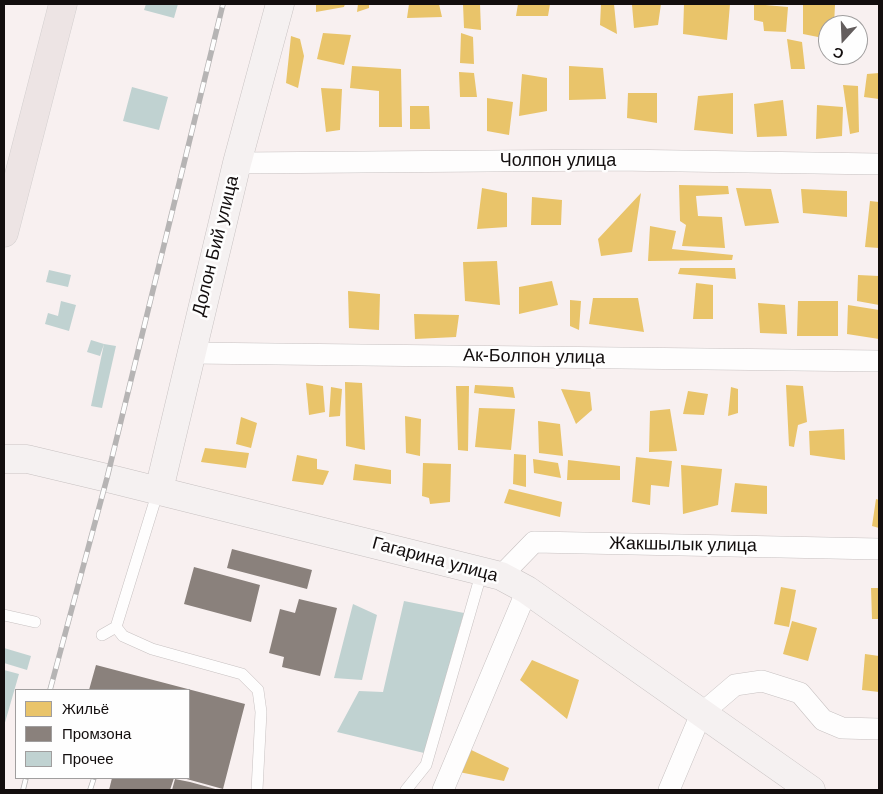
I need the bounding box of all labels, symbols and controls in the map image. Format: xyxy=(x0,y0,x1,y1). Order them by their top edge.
north arrow xyxy=(818,15,868,65)
text: С xyxy=(831,44,846,62)
street label: Чолпон улица xyxy=(500,150,616,172)
street label: Долон Бий улица xyxy=(188,173,244,319)
street label: Ак-Болпон улица xyxy=(463,345,605,369)
street label: Гагарина улица xyxy=(370,533,500,587)
street label: Жакшылык улица xyxy=(609,533,757,557)
legend xyxy=(15,689,190,779)
text: Жильё xyxy=(62,700,109,717)
text: Промзона xyxy=(62,725,131,742)
text: Прочее xyxy=(62,750,114,767)

